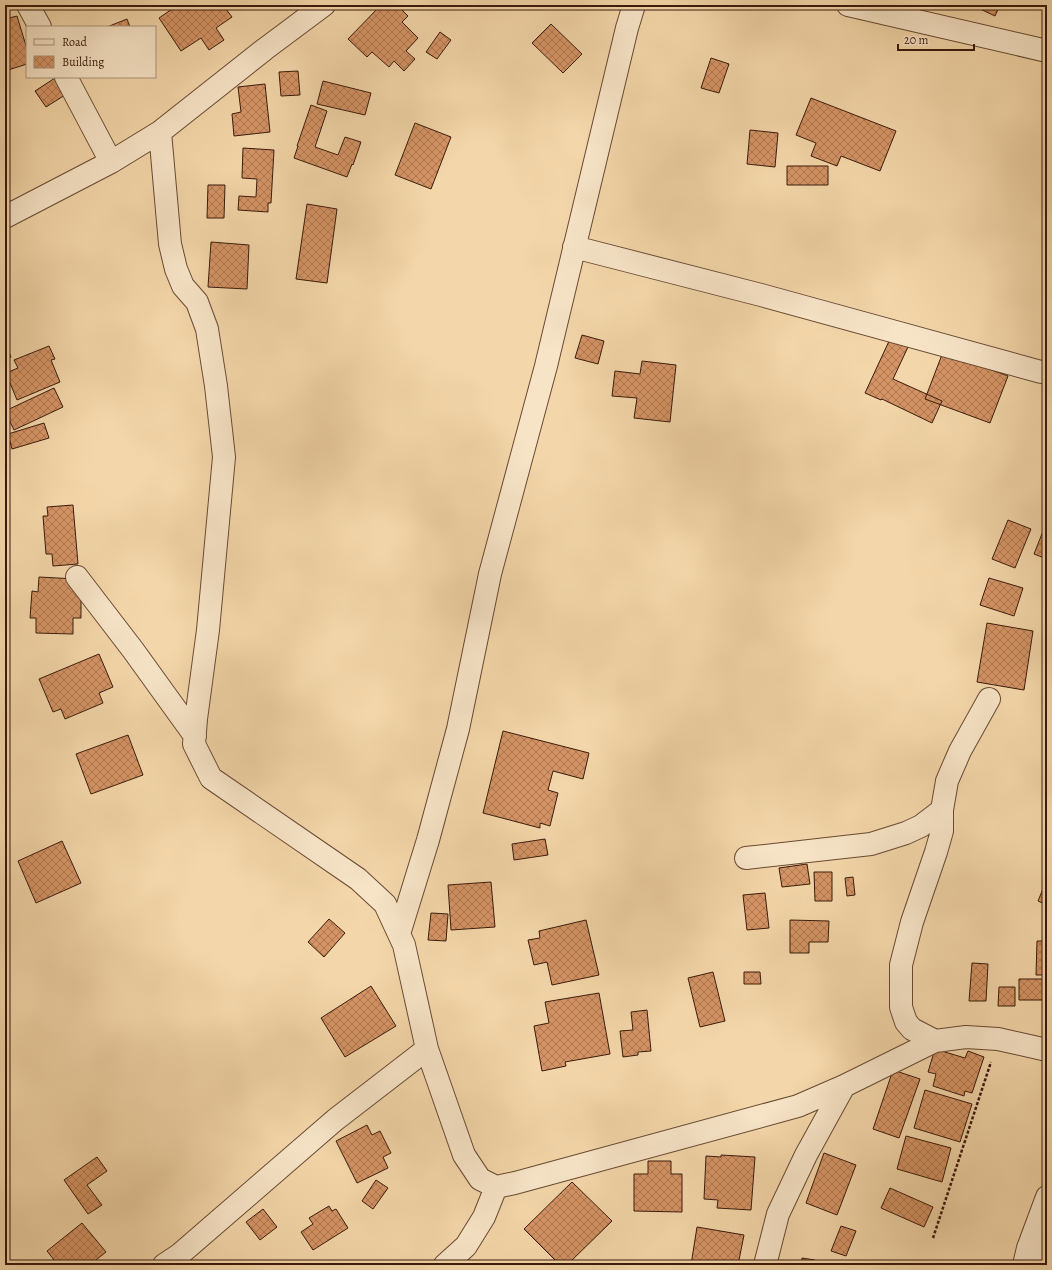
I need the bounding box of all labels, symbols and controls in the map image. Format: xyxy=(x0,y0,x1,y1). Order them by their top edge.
legend xyxy=(26,26,156,78)
scale bar xyxy=(898,26,974,52)
text: 20 m xyxy=(904,32,928,48)
text: Road xyxy=(62,34,88,50)
text: Building xyxy=(62,54,104,70)

